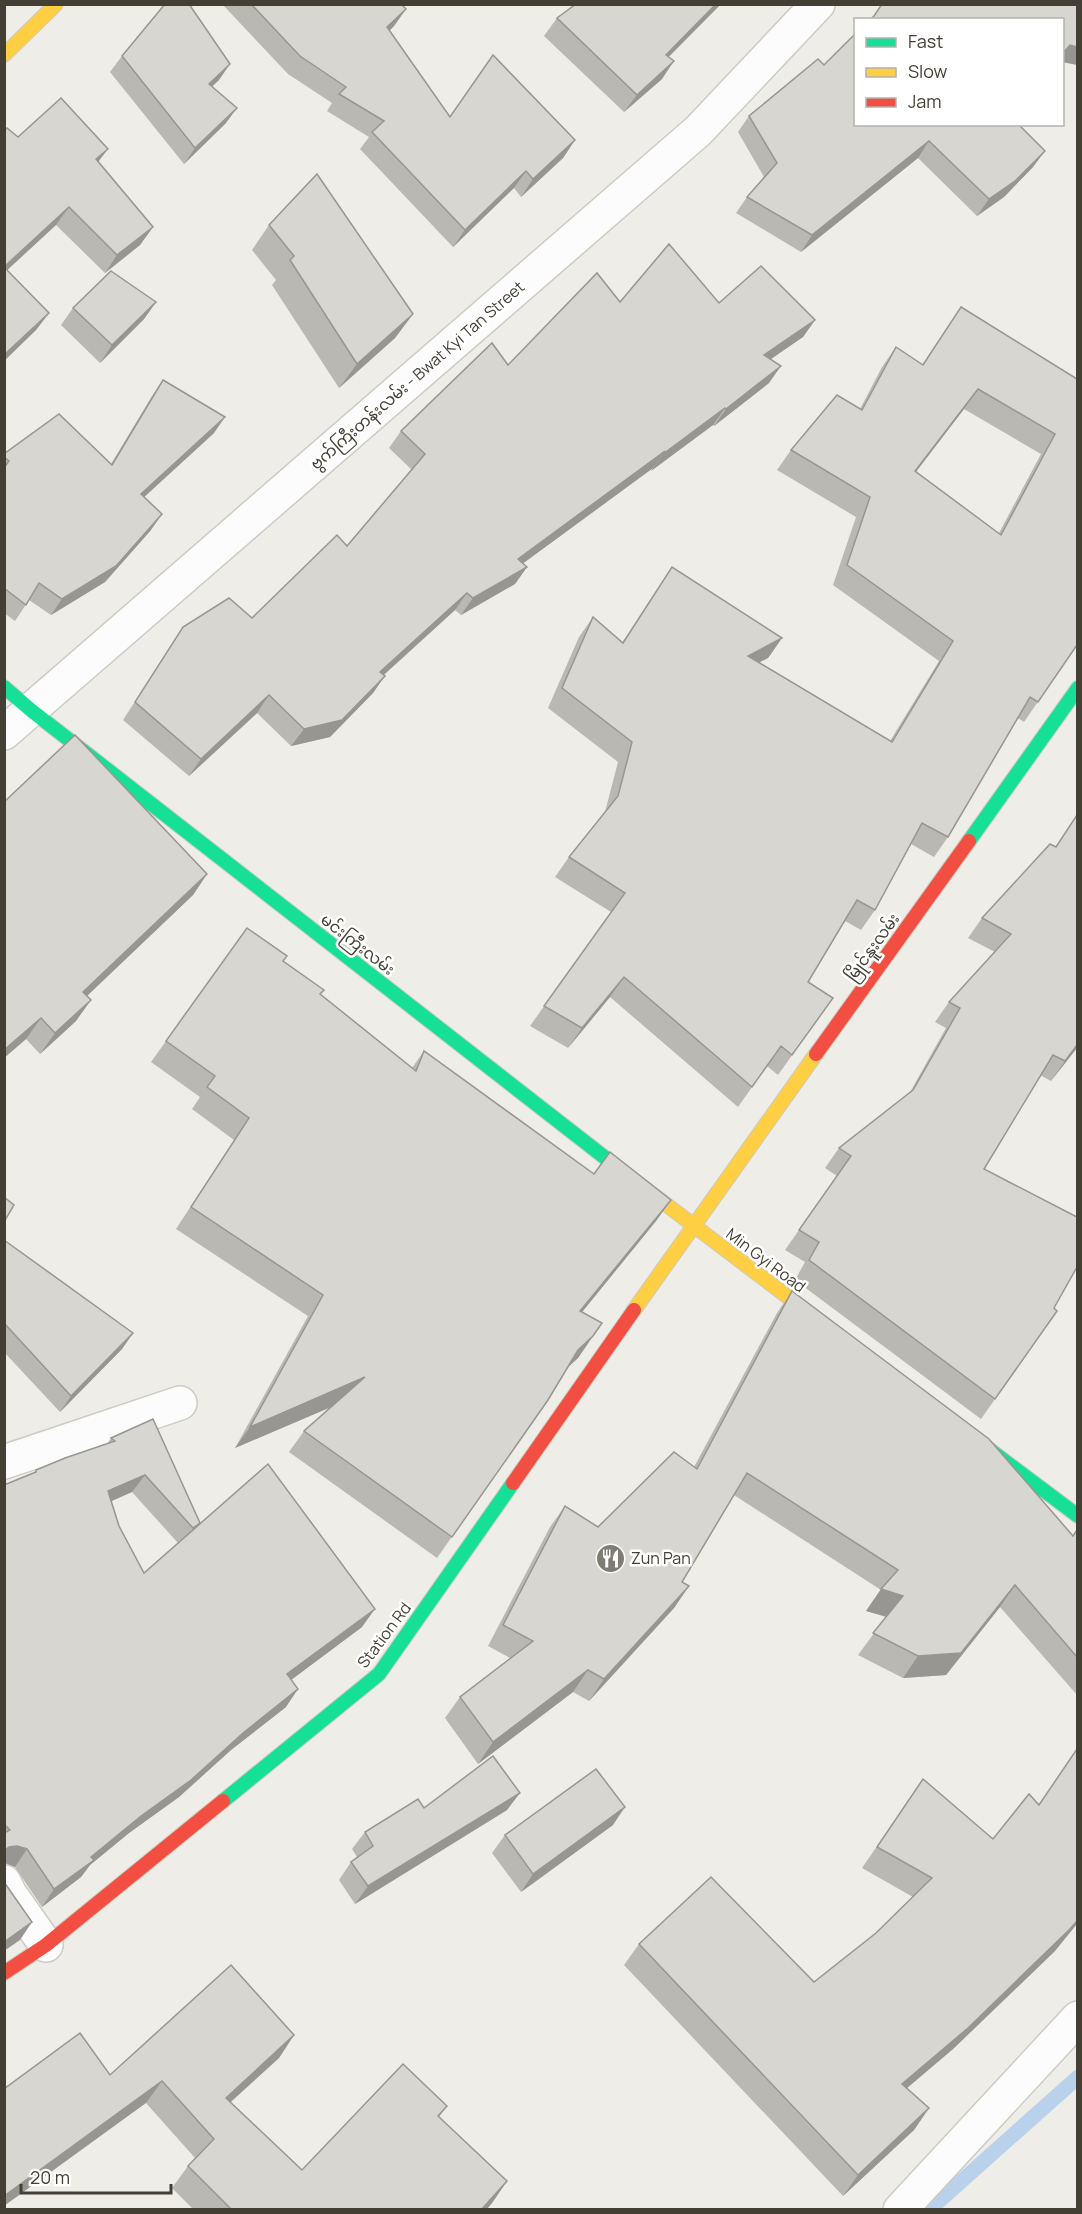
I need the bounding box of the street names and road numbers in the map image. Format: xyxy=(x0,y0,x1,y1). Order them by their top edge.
street label: ဗွက်ကြီးတန်းလမ်း - Bwat Kyi Tan Street xyxy=(305,276,531,477)
street label: မင်းကြီးလမ်း xyxy=(315,908,400,982)
street label: မြိုင်နူးလမ်း xyxy=(840,909,907,988)
street label: Min Gyi Road xyxy=(722,1223,810,1297)
street label: Station Rd xyxy=(352,1598,416,1672)

